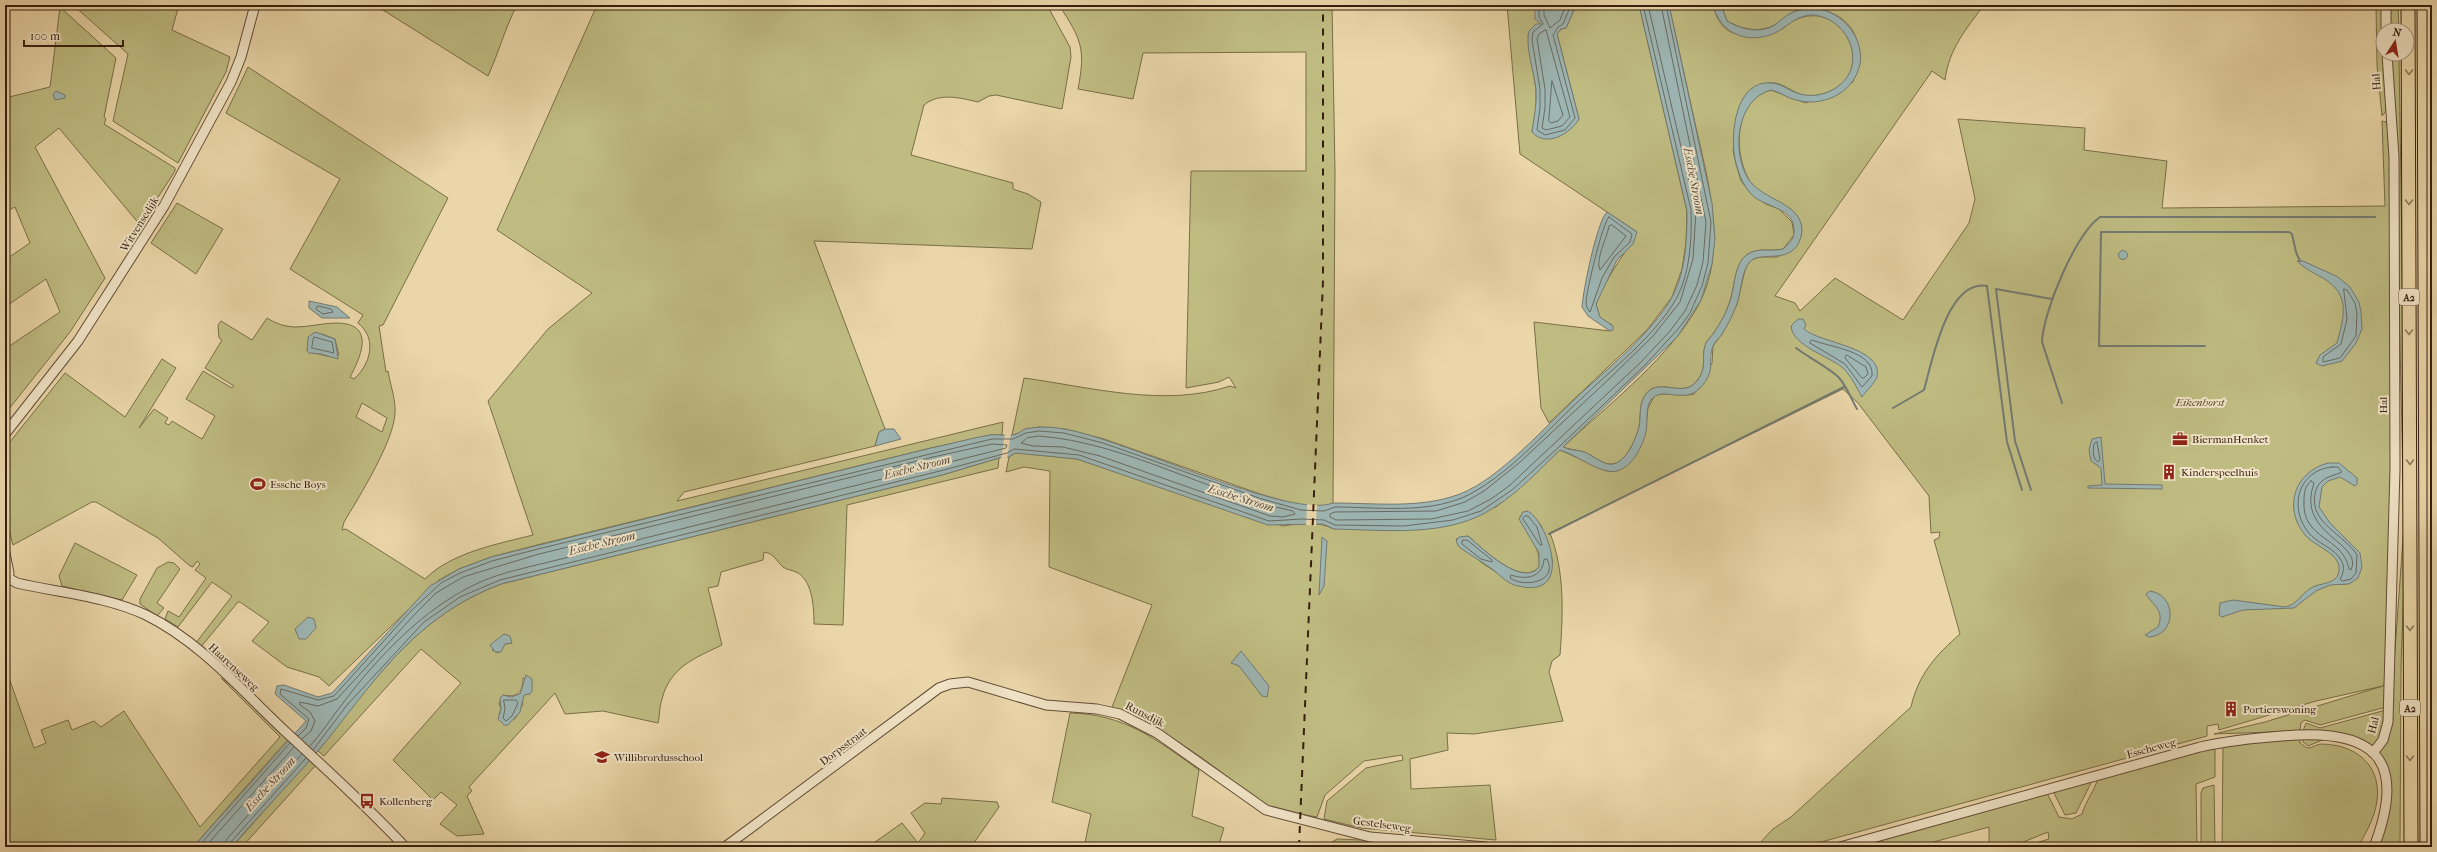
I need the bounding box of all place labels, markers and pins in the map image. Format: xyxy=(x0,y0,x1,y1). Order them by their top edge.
office icon: BiermanHenket xyxy=(2171,430,2189,448)
place label: BiermanHenket xyxy=(2192,433,2268,446)
building icon: Kinderspeelhuis xyxy=(2160,463,2178,481)
place label: Kinderspeelhuis xyxy=(2181,466,2258,479)
sports icon: Essche Boys xyxy=(249,475,267,493)
place label: Essche Boys xyxy=(270,478,326,491)
building icon: Portierswoning xyxy=(2222,700,2240,718)
place label: Portierswoning xyxy=(2243,703,2316,716)
school or university icon: Willibrordusschool xyxy=(593,748,611,766)
place label: Willibrordusschool xyxy=(613,751,703,764)
bus stop icon: Kollenberg xyxy=(358,792,376,810)
place label: Kollenberg xyxy=(379,795,432,808)

